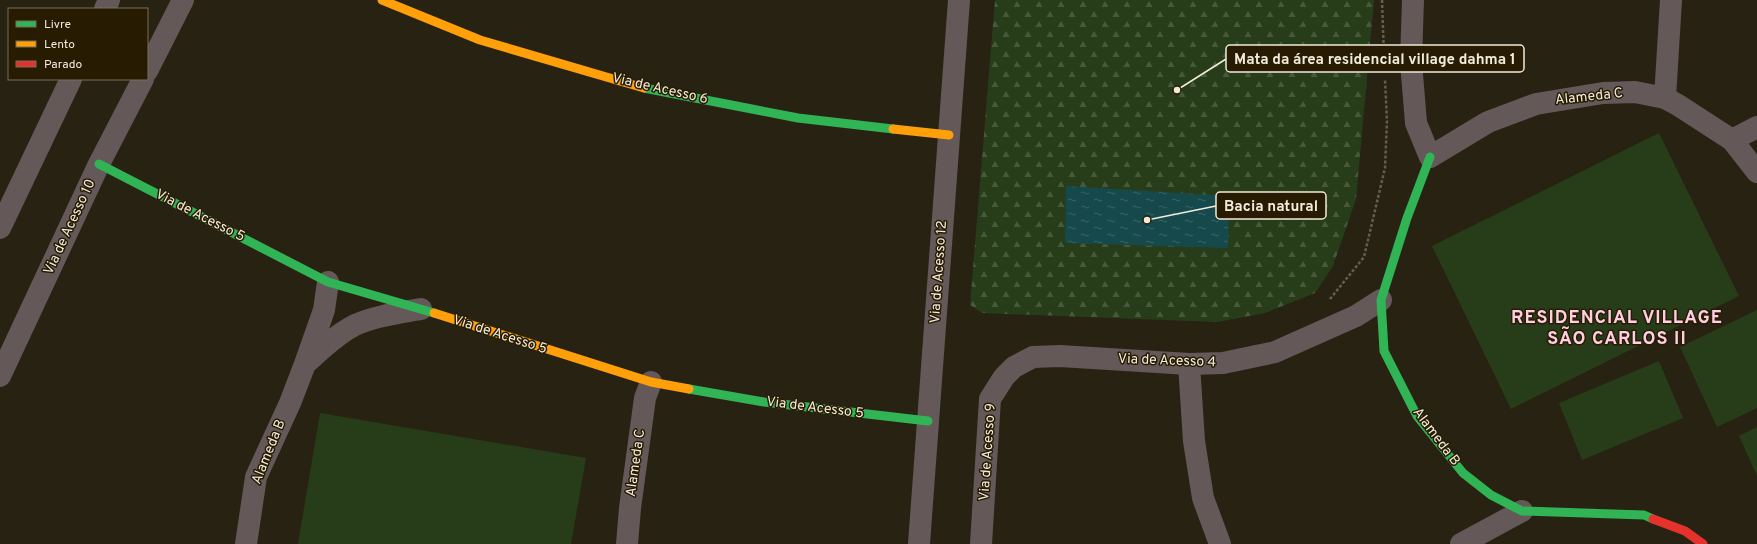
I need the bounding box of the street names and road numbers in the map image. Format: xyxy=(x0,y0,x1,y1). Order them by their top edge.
street label: Via de Acesso 6 xyxy=(610,70,710,108)
street label: Alameda C xyxy=(1554,85,1624,109)
street label: Via de Acesso 10 xyxy=(40,176,100,278)
street label: Via de Acesso 5 xyxy=(152,186,248,246)
street label: Via de Acesso 12 xyxy=(927,220,951,324)
street label: Via de Acesso 5 xyxy=(451,312,549,358)
street label: Via de Acesso 4 xyxy=(1118,351,1216,371)
street label: Via de Acesso 5 xyxy=(765,394,865,422)
street label: Via de Acesso 9 xyxy=(976,403,1000,501)
street label: Alameda B xyxy=(1409,405,1463,469)
street label: Alameda B xyxy=(248,417,290,487)
street label: Alameda C xyxy=(623,428,649,498)

